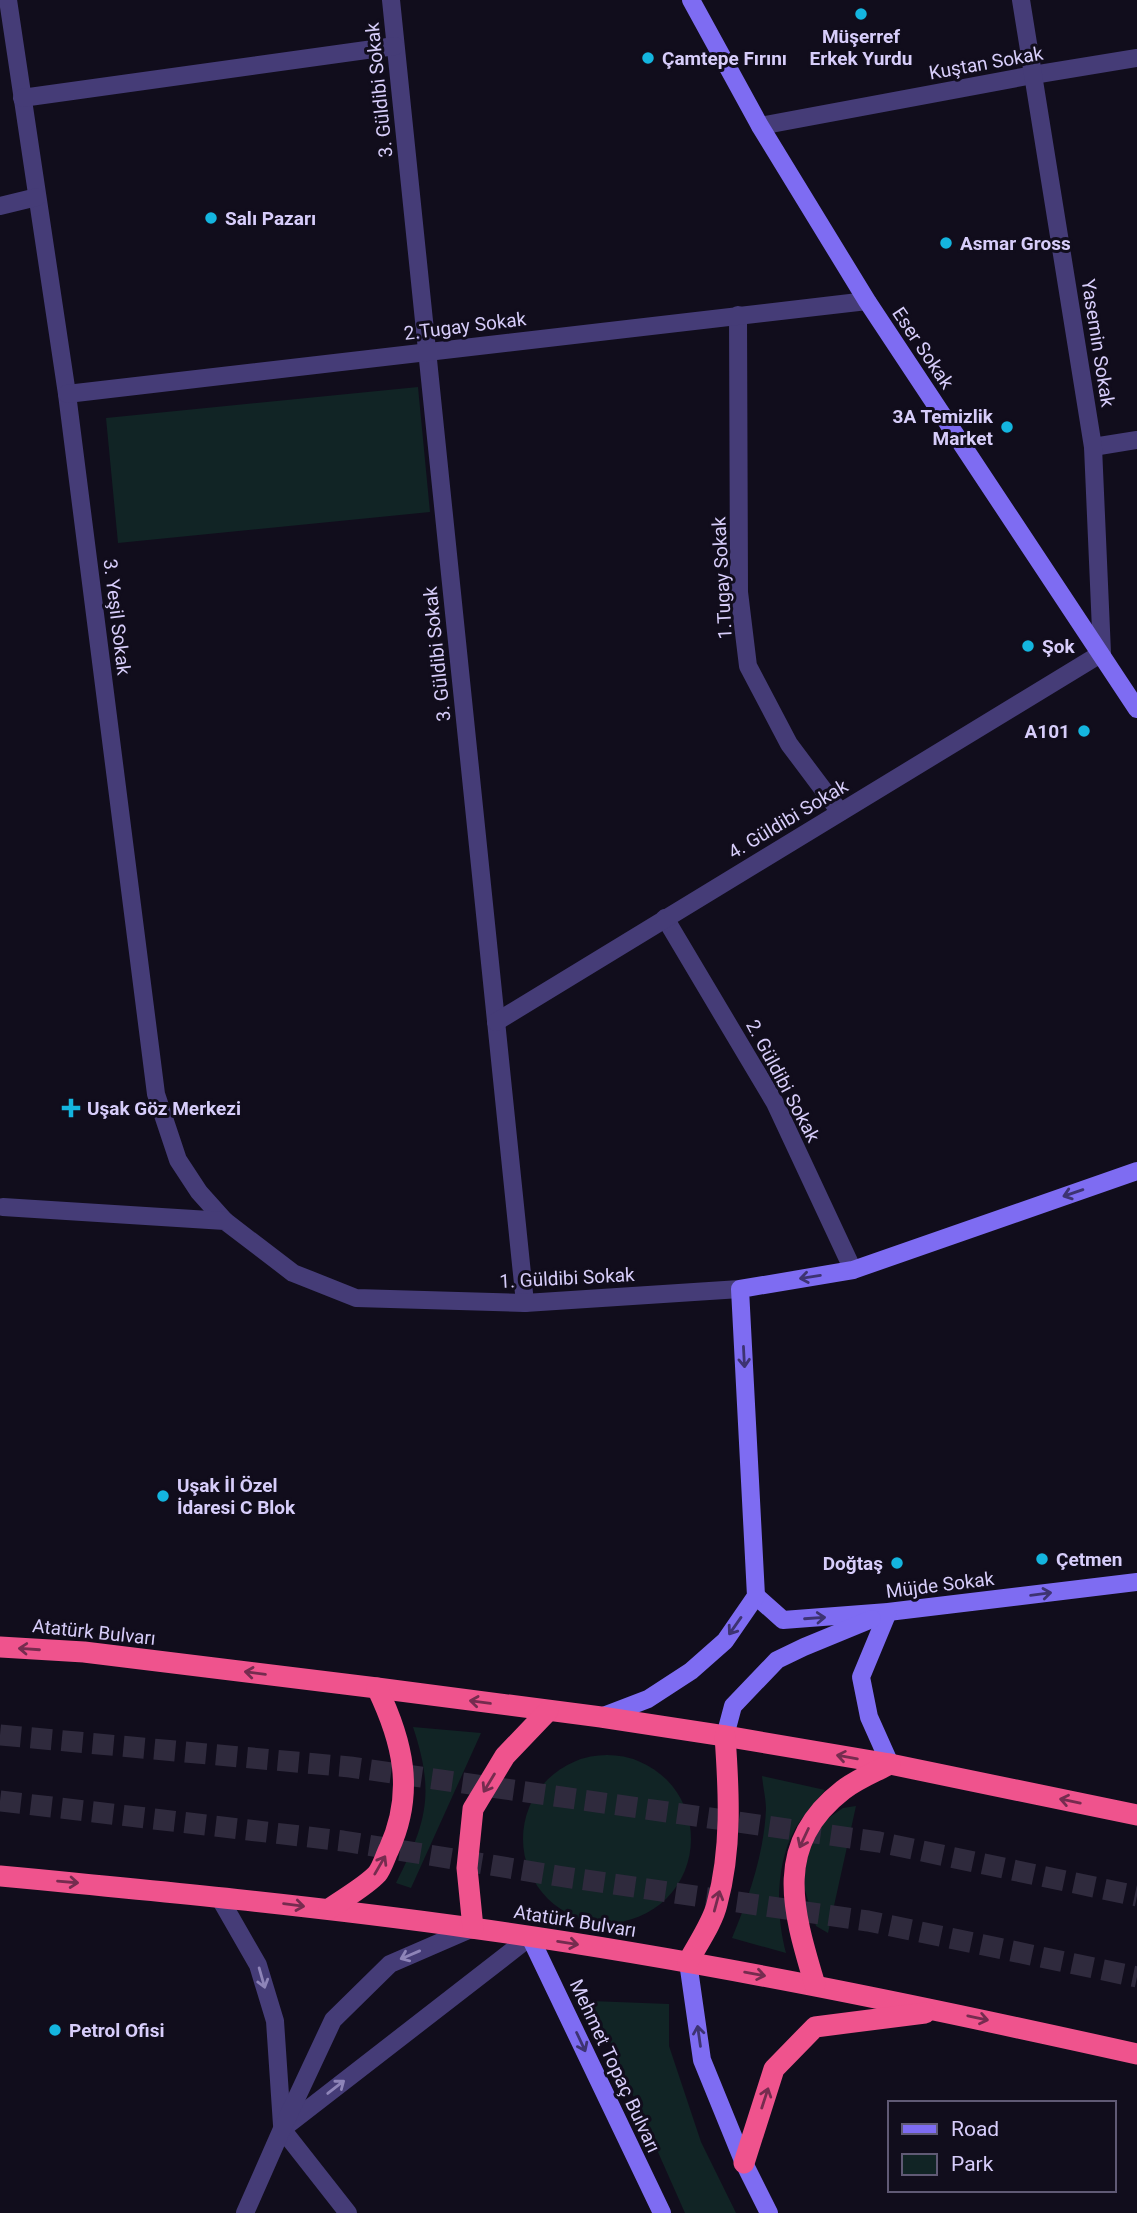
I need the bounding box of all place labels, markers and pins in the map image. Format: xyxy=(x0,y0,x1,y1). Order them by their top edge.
marker: Müşerref Erkek Yurdu xyxy=(853,6,869,22)
place label: Müşerref Erkek Yurdu xyxy=(810,25,912,70)
place label: Çamtepe Fırını xyxy=(662,47,787,70)
marker: Çamtepe Fırını xyxy=(640,50,656,66)
place label: Salı Pazarı xyxy=(225,207,316,230)
marker: Salı Pazarı xyxy=(203,210,219,226)
place label: Asmar Gross xyxy=(960,232,1071,255)
marker: Asmar Gross xyxy=(938,235,954,251)
place label: 3A Temizlik Market xyxy=(893,405,994,450)
marker: 3A Temizlik Market xyxy=(999,419,1015,435)
place label: Şok xyxy=(1042,635,1075,658)
marker: Şok xyxy=(1020,638,1036,654)
place label: A101 xyxy=(1025,720,1070,743)
marker: A101 xyxy=(1076,723,1092,739)
place label: Uşak Göz Merkezi xyxy=(87,1097,241,1120)
marker: Uşak Göz Merkezi xyxy=(61,1098,81,1118)
place label: Uşak İl Özel İdaresi C Blok xyxy=(177,1474,296,1519)
marker: Uşak İl Özel İdaresi C Blok xyxy=(155,1488,171,1504)
place label: Çetmen xyxy=(1056,1548,1123,1571)
marker: Çetmen xyxy=(1034,1551,1050,1567)
place label: Doğtaş xyxy=(823,1552,883,1575)
marker: Doğtaş xyxy=(889,1555,905,1571)
place label: Petrol Ofisi xyxy=(69,2019,164,2042)
marker: Petrol Ofisi xyxy=(47,2022,63,2038)

